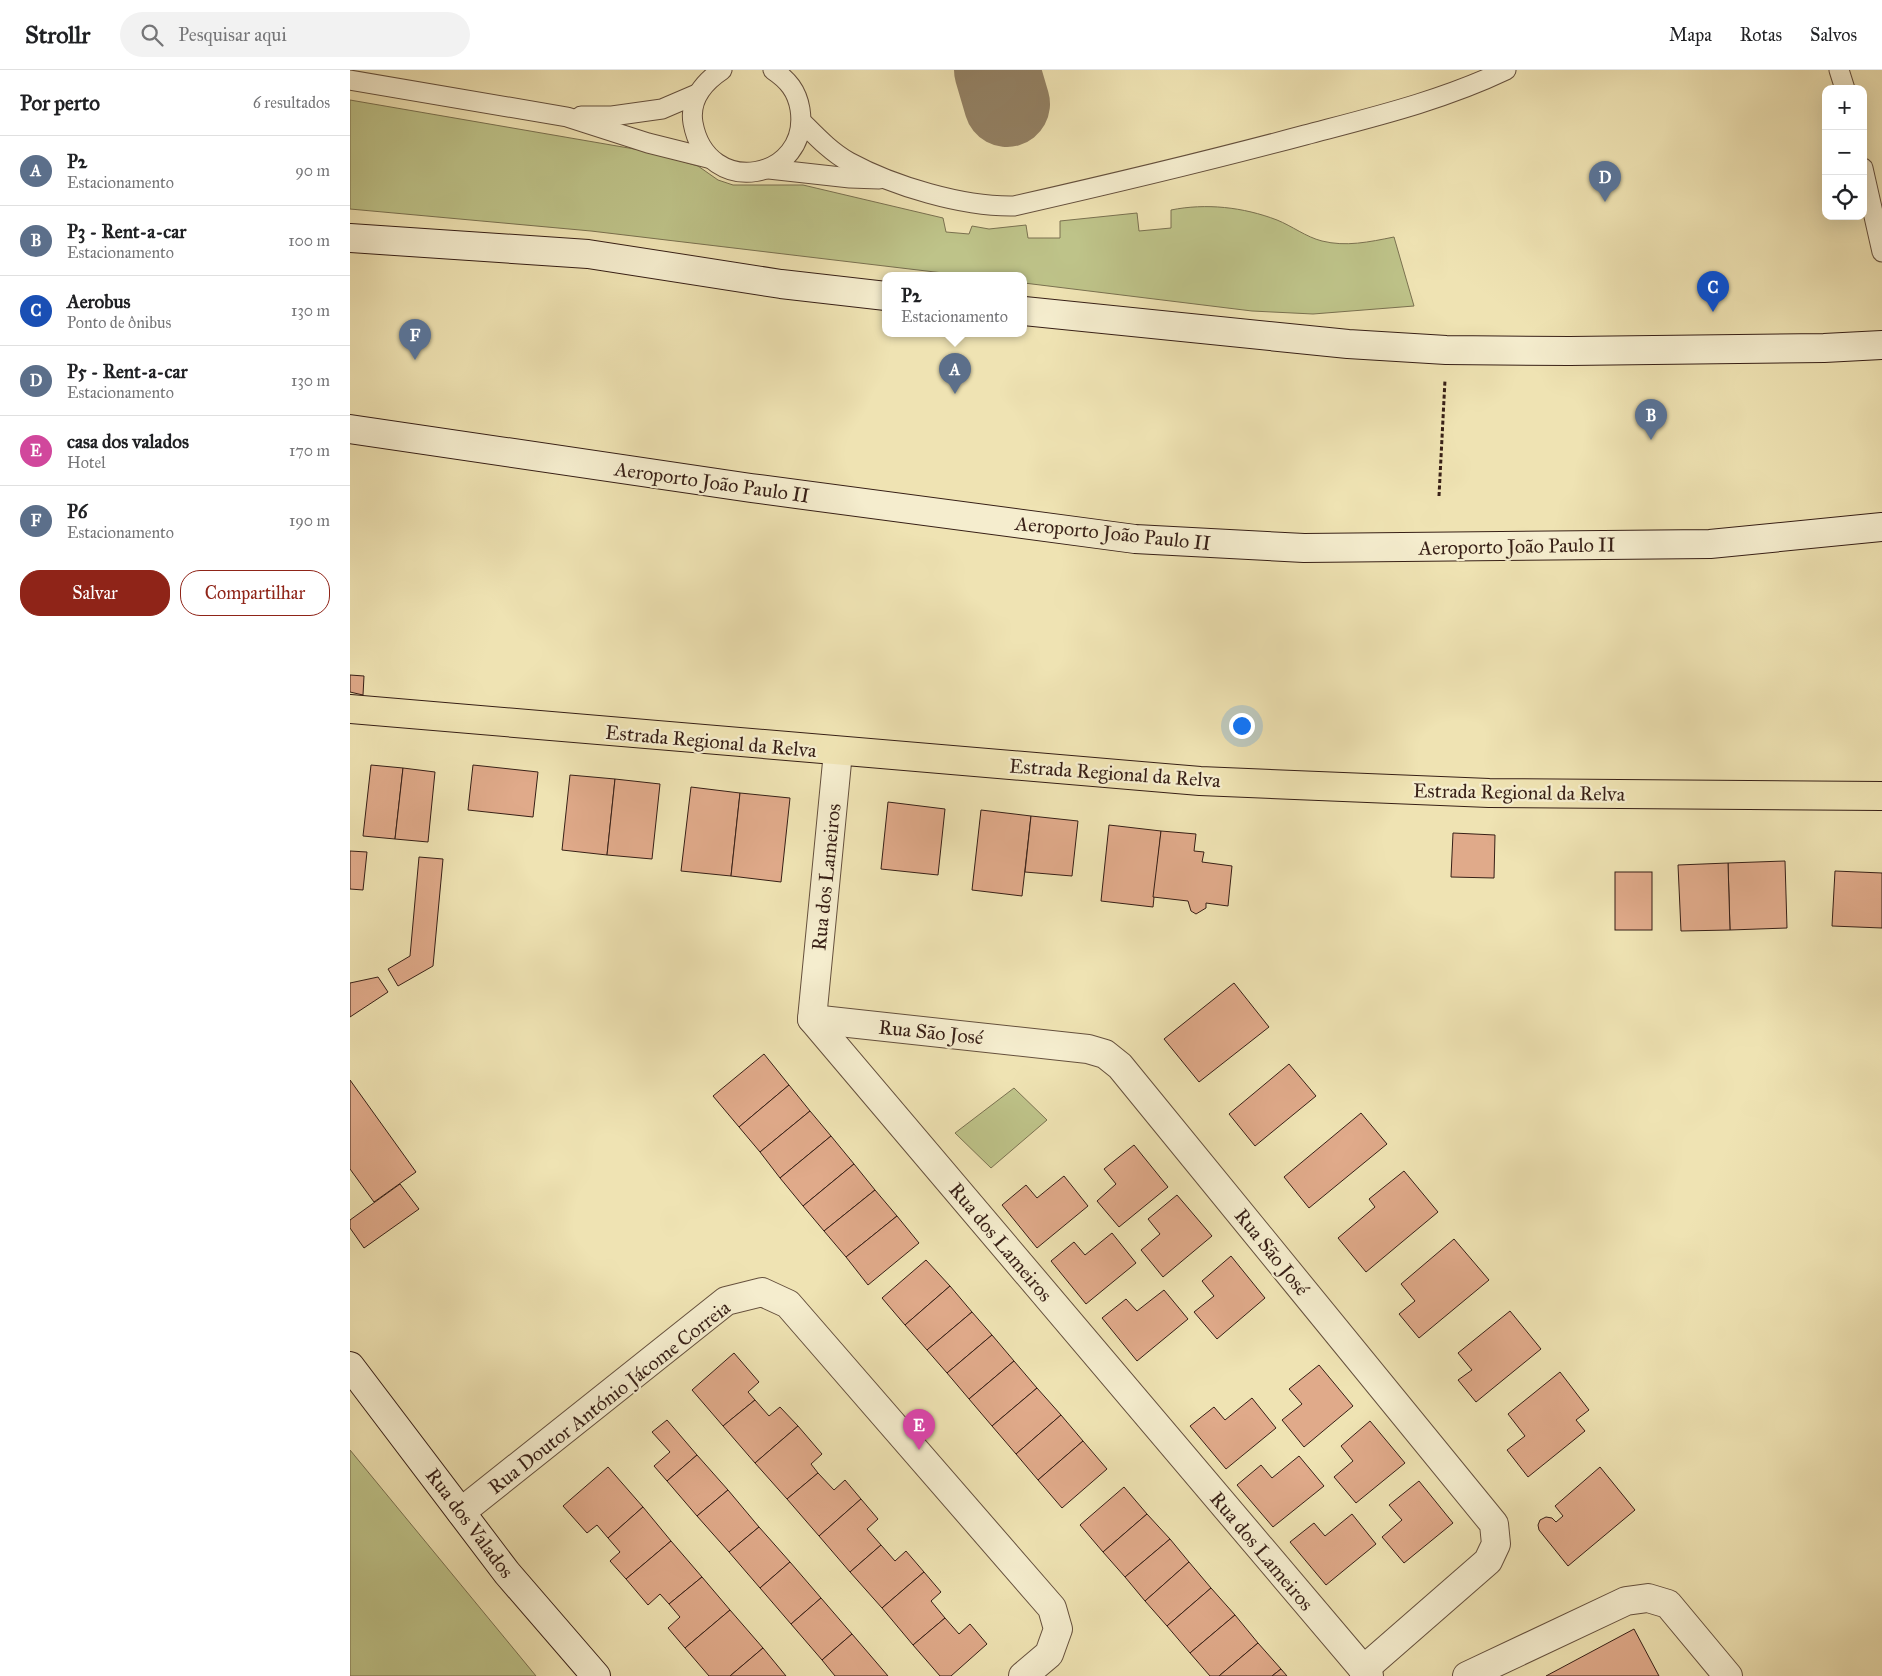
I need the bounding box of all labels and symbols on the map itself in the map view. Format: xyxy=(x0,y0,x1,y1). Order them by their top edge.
pin: D xyxy=(1589,161,1621,202)
pin: C xyxy=(1697,271,1729,312)
pin: F xyxy=(399,319,431,360)
pin: A xyxy=(939,353,971,394)
pin: B xyxy=(1635,399,1667,440)
street label: Aeroporto João Paulo II xyxy=(612,456,811,509)
street label: Aeroporto João Paulo II xyxy=(1013,511,1212,556)
street label: Aeroporto João Paulo II xyxy=(1417,532,1616,561)
your location xyxy=(1229,713,1255,739)
street label: Estrada Regional da Relva xyxy=(604,720,818,763)
street label: Estrada Regional da Relva xyxy=(1008,754,1222,793)
street label: Estrada Regional da Relva xyxy=(1413,778,1626,807)
street label: Rua dos Lameiros xyxy=(806,802,846,952)
street label: Rua São José xyxy=(877,1015,985,1051)
street label: Rua dos Lameiros xyxy=(944,1178,1058,1306)
street label: Rua São José xyxy=(1229,1204,1315,1302)
street label: Rua Doutor António Jácome Correia xyxy=(483,1295,736,1500)
pin: E xyxy=(903,1409,935,1450)
street label: Rua dos Valados xyxy=(421,1463,519,1583)
street label: Rua dos Lameiros xyxy=(1205,1487,1319,1615)

